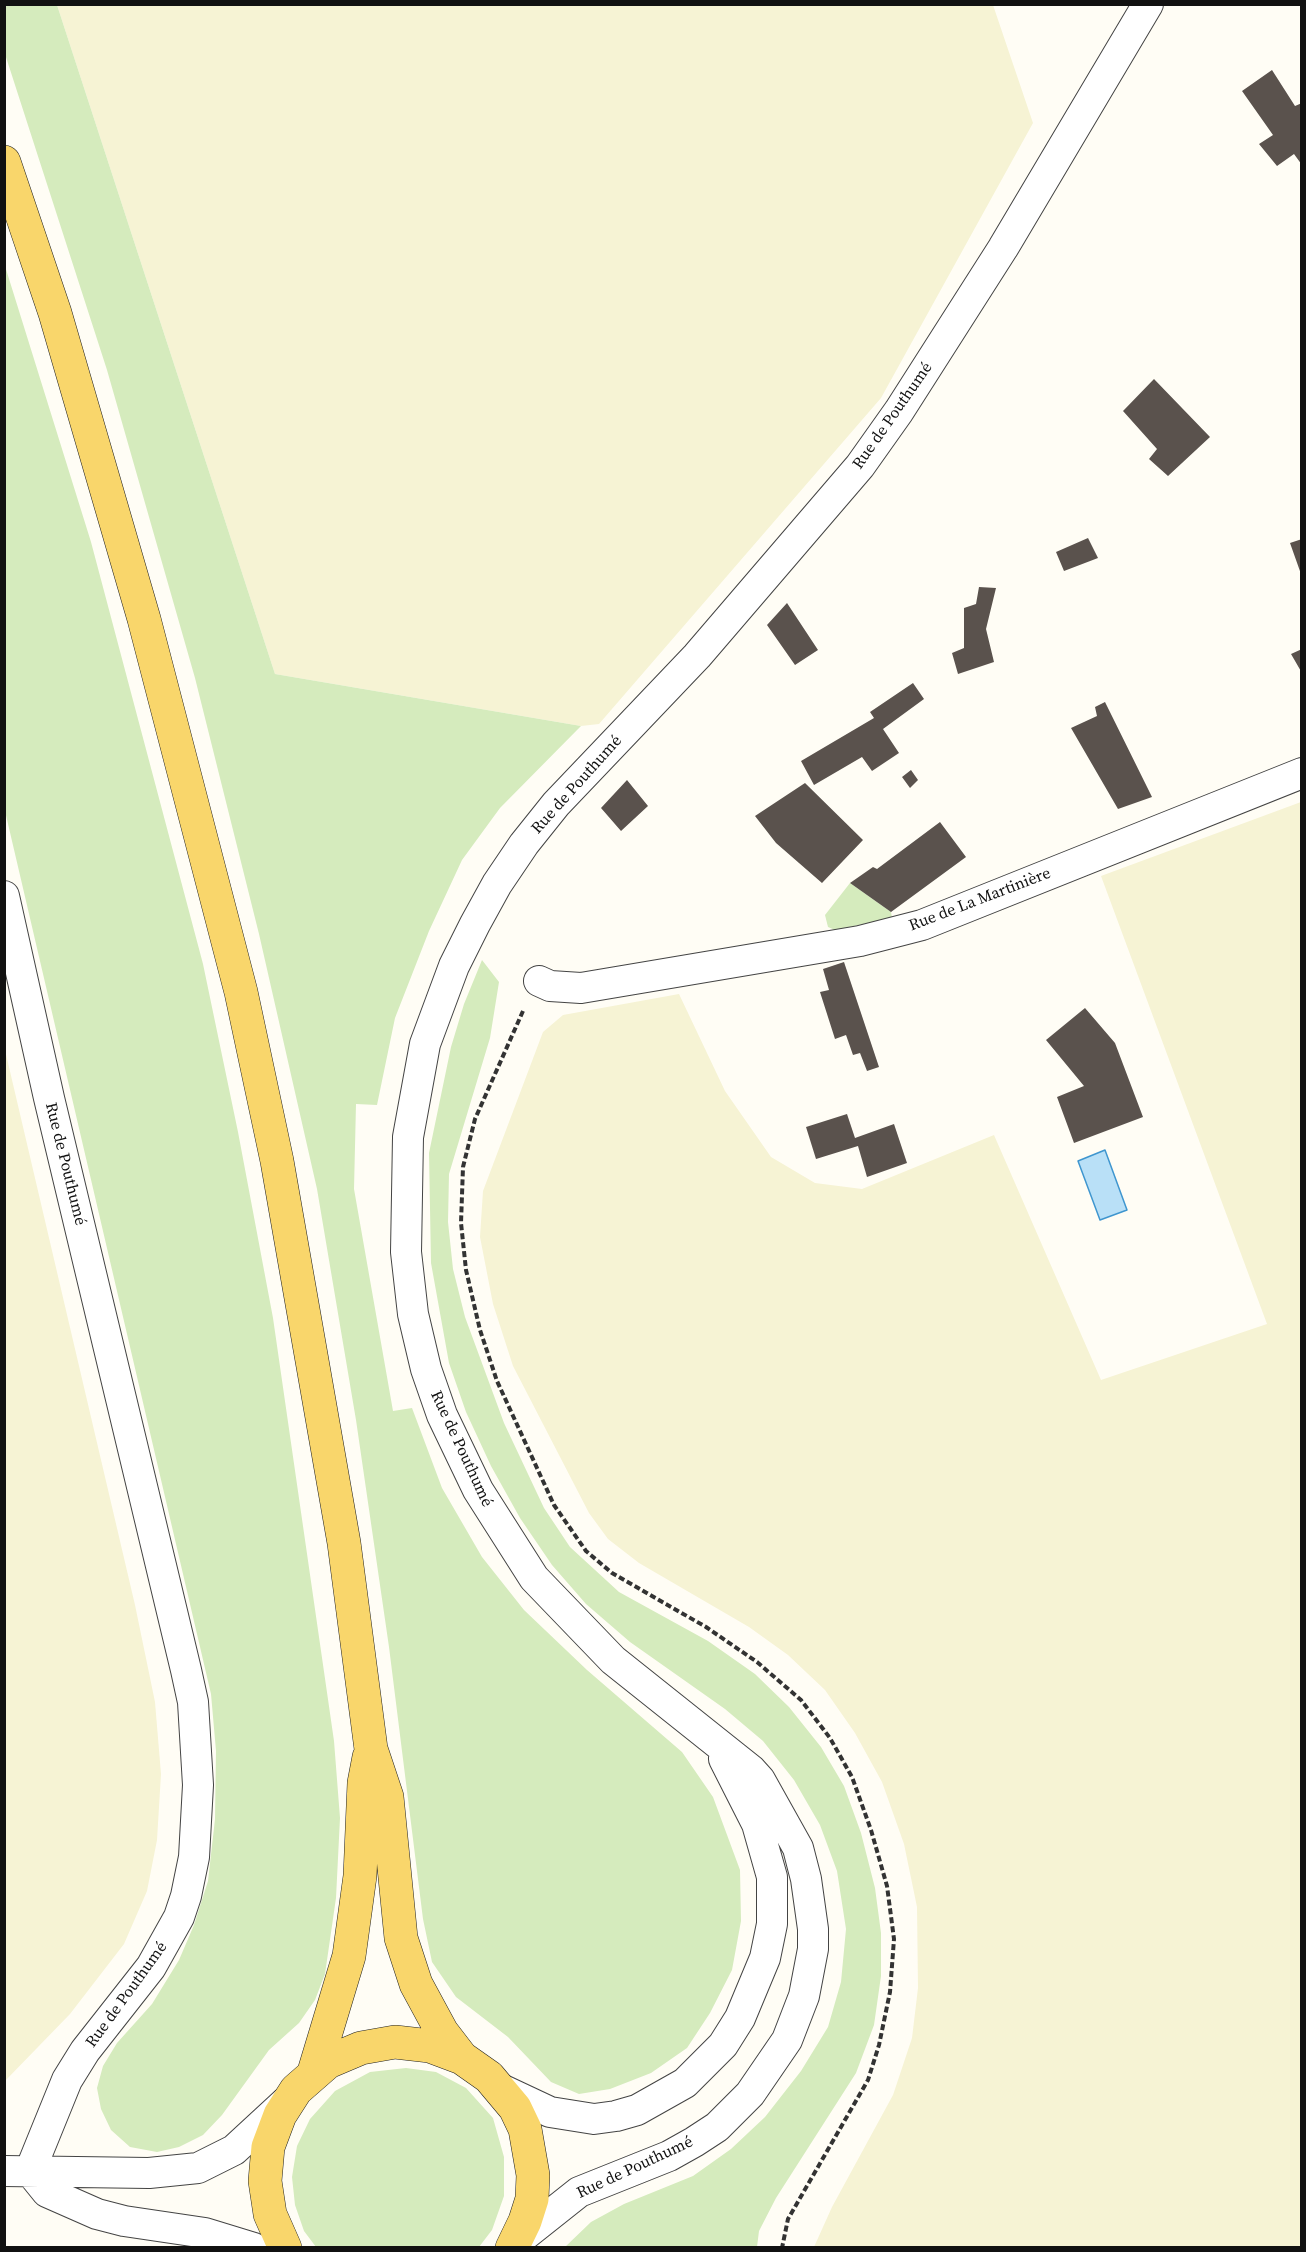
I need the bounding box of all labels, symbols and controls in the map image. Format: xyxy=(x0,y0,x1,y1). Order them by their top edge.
street label: Rue de Pouthumé xyxy=(849,359,937,473)
street label: Rue de Pouthumé xyxy=(528,732,626,838)
street label: Rue de La Martinière xyxy=(906,864,1054,936)
street label: Rue de Pouthumé xyxy=(40,1101,90,1227)
street label: Rue de Pouthumé xyxy=(426,1388,496,1510)
street label: Rue de Pouthumé xyxy=(82,1938,172,2052)
street label: Rue de Pouthumé xyxy=(574,2133,696,2203)

